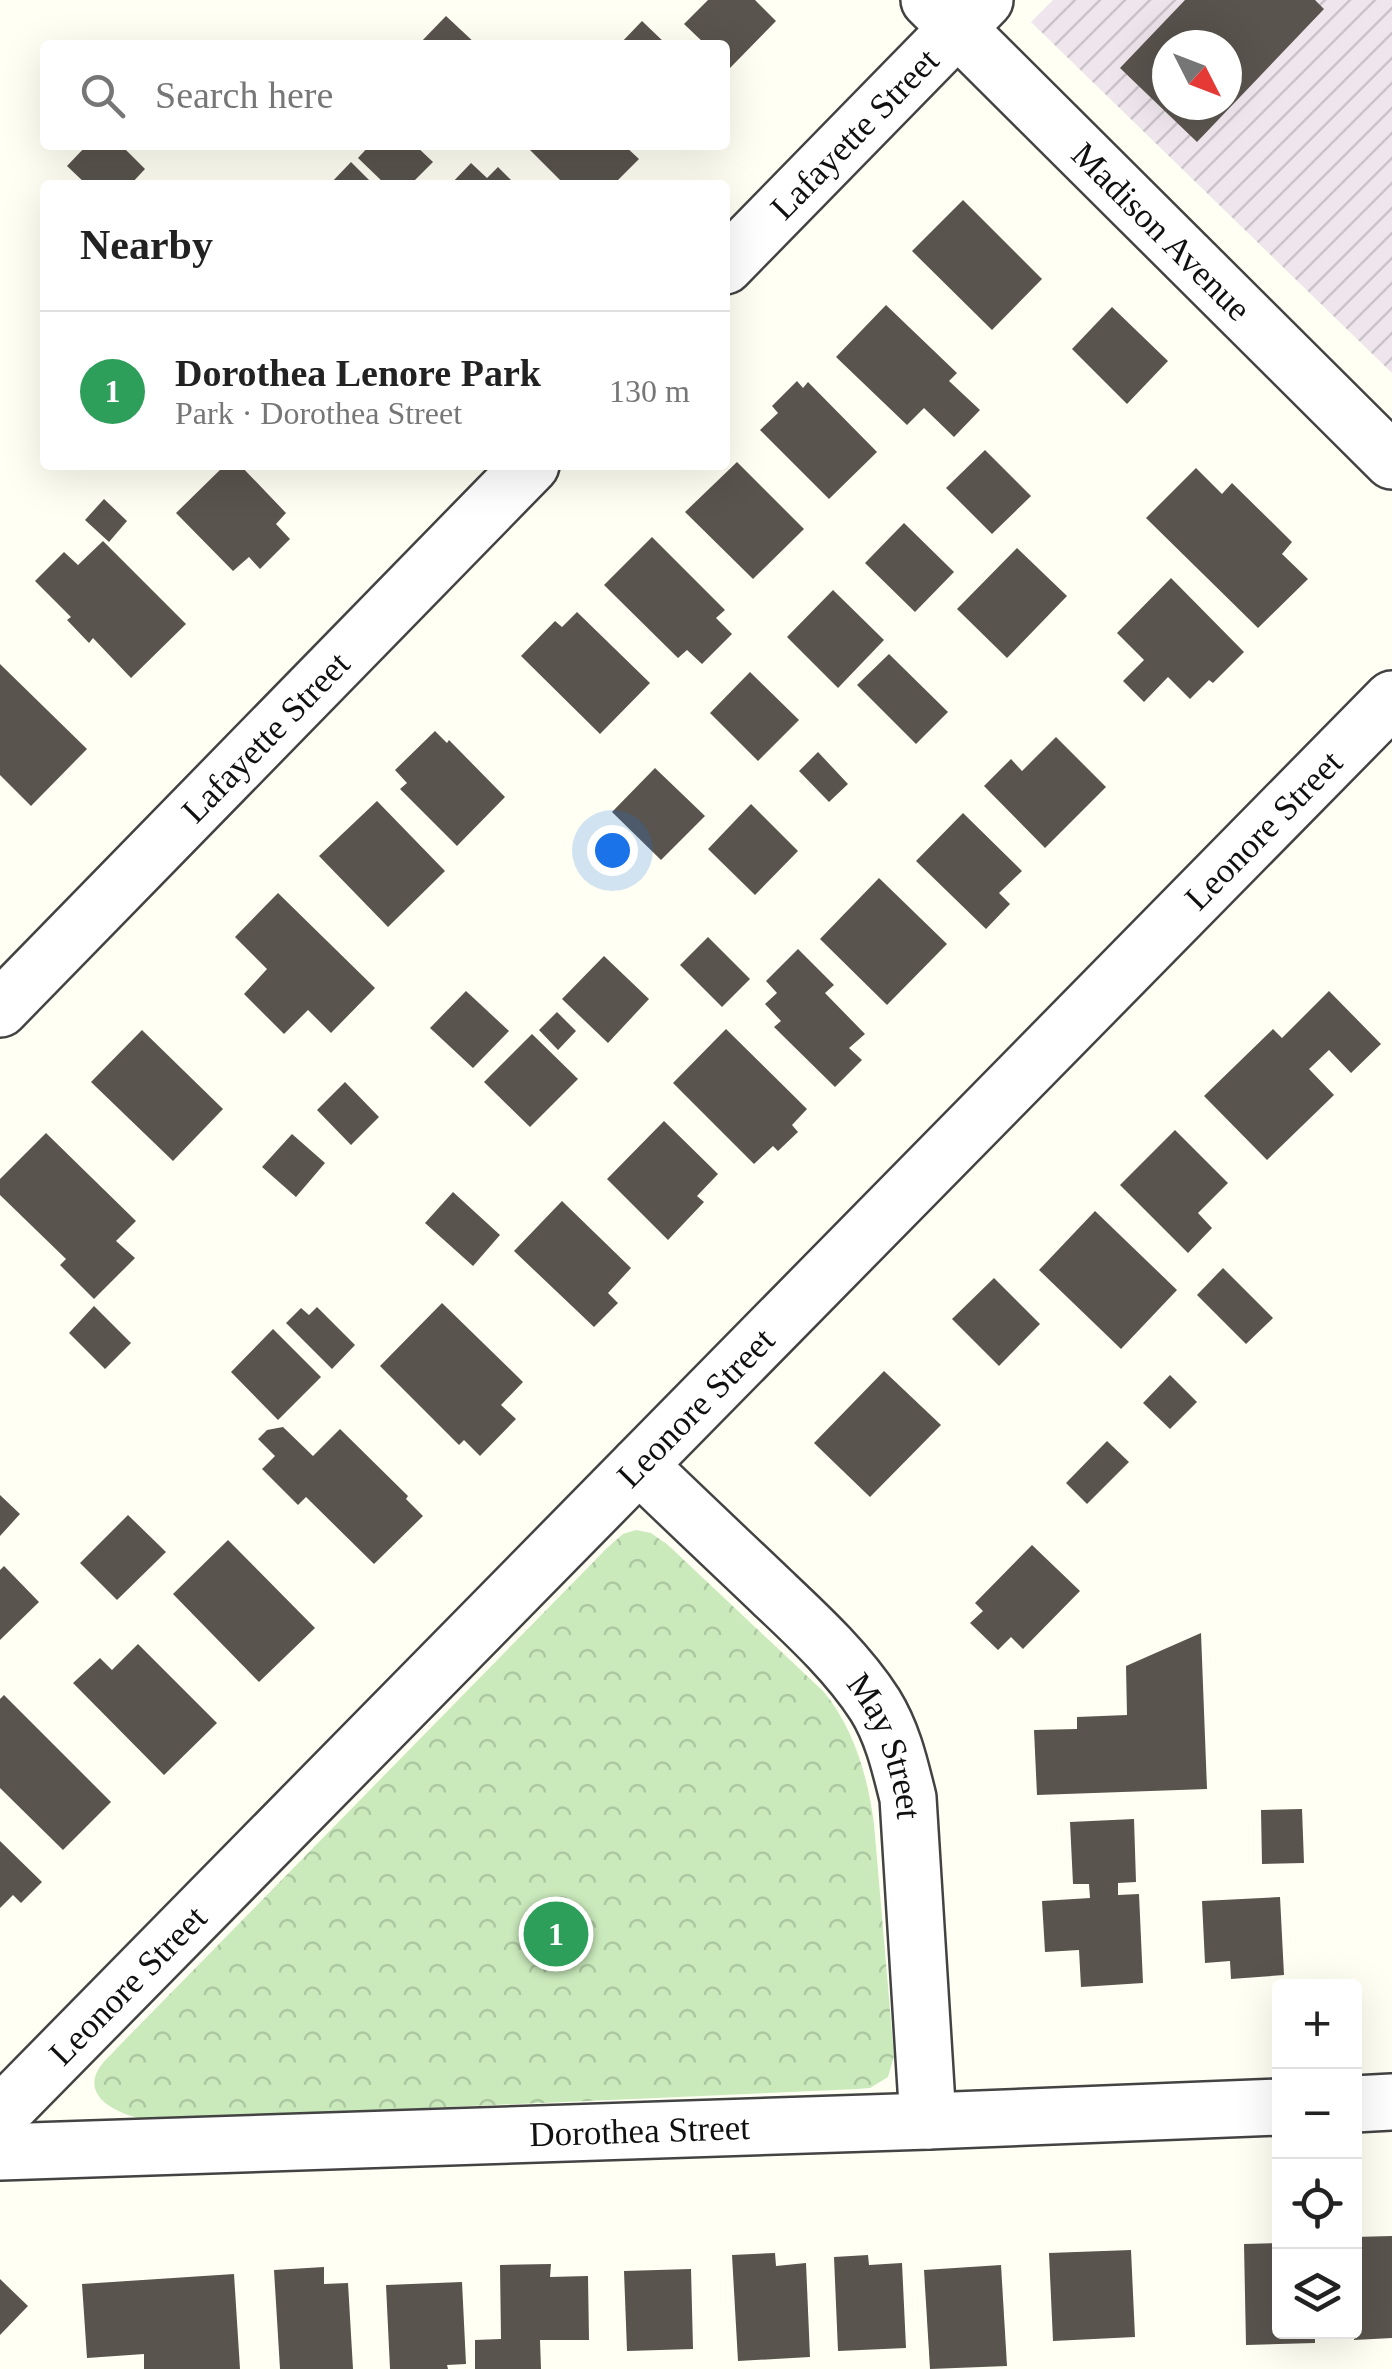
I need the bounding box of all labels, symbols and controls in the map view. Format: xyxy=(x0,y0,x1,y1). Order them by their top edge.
north arrow xyxy=(1152,30,1242,120)
search box xyxy=(40,40,730,150)
street label: Lafayette Street xyxy=(763,41,947,227)
icon: search xyxy=(75,68,130,123)
text: Search here xyxy=(155,74,333,116)
street label: Madison Avenue xyxy=(1064,135,1258,329)
text: Nearby xyxy=(80,222,213,268)
text: Dorothea Lenore Park xyxy=(175,352,541,394)
text: 1 xyxy=(105,373,121,409)
text: 130 m xyxy=(609,373,690,409)
text: Park · Dorothea Street xyxy=(175,395,462,431)
street label: Lafayette Street xyxy=(174,644,358,831)
street label: Leonore Street xyxy=(1177,743,1350,918)
your location xyxy=(587,825,638,876)
street label: Leonore Street xyxy=(609,1320,782,1495)
street label: May Street xyxy=(839,1666,928,1820)
pin: 1 xyxy=(524,1896,588,1972)
street label: Leonore Street xyxy=(41,1898,215,2073)
map controls xyxy=(1272,1979,1362,2339)
button: + xyxy=(1272,1979,1362,2069)
button: − xyxy=(1272,2069,1362,2159)
street label: Dorothea Street xyxy=(529,2108,751,2154)
button: locate xyxy=(1272,2159,1362,2249)
button: layers xyxy=(1272,2249,1362,2339)

